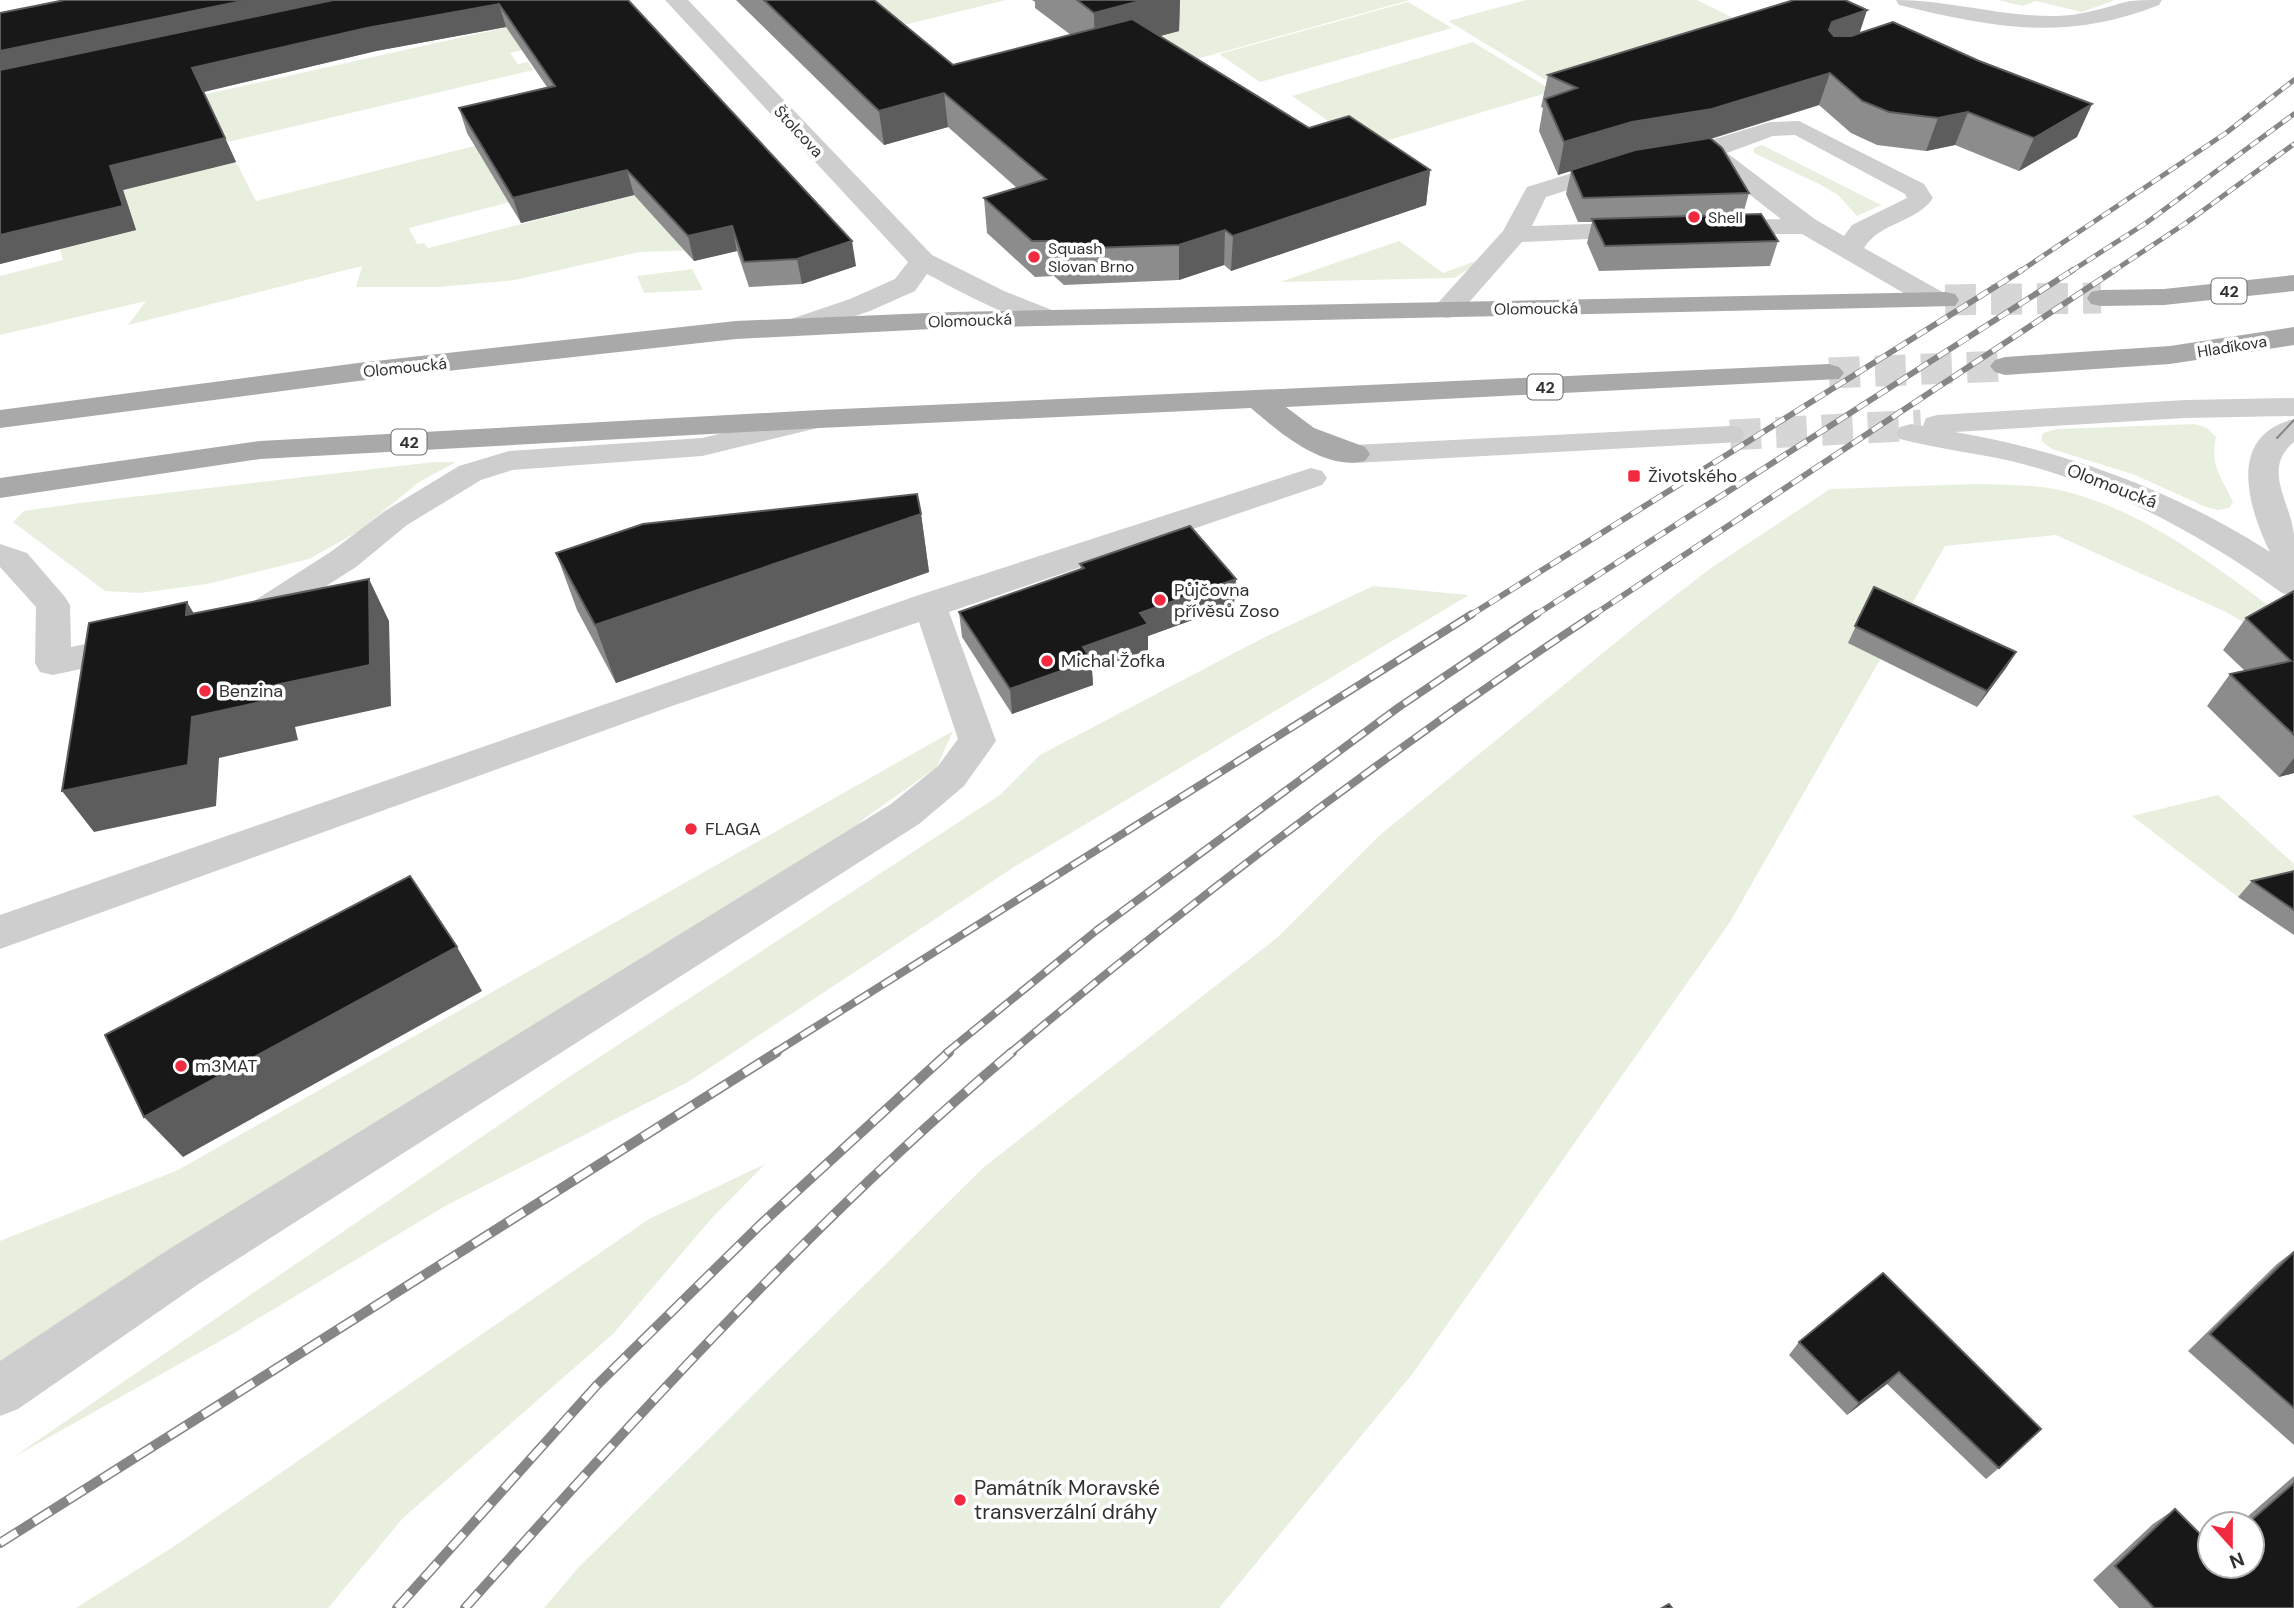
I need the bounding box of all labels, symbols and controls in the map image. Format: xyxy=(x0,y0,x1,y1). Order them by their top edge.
street label: Štolcova xyxy=(769,101,828,162)
place label: Shell xyxy=(1708,207,1743,228)
marker: Shell xyxy=(1686,209,1702,225)
place label: Squash Slovan Brno xyxy=(1048,238,1134,277)
marker: Squash Slovan Brno xyxy=(1026,249,1042,265)
road number: 42 xyxy=(2212,278,2246,304)
street label: Olomoucká xyxy=(1494,297,1578,320)
street label: Olomoucká xyxy=(928,309,1012,332)
street label: Hladíkova xyxy=(2196,331,2268,362)
street label: Olomoucká xyxy=(362,353,448,382)
road number: 42 xyxy=(1528,374,1562,400)
road number: 42 xyxy=(392,430,426,454)
street label: Olomoucká xyxy=(2063,458,2161,514)
place label: Životského xyxy=(1648,464,1737,488)
marker: Životského xyxy=(1626,468,1642,484)
place label: Půjčovna přívěsů Zoso xyxy=(1174,578,1279,623)
marker: Půjčovna přívěsů Zoso xyxy=(1152,592,1168,608)
place label: Michal Žofka xyxy=(1061,649,1165,673)
marker: Michal Žofka xyxy=(1039,653,1055,669)
place label: Benzina xyxy=(219,679,283,703)
marker: Benzina xyxy=(197,683,213,699)
place label: FLAGA xyxy=(705,817,761,841)
marker: FLAGA xyxy=(683,821,699,837)
place label: m3MAT xyxy=(195,1054,257,1078)
marker: m3MAT xyxy=(173,1058,189,1074)
place label: Památník Moravské transverzální dráhy xyxy=(974,1474,1160,1526)
marker: Památník Moravské transverzální dráhy xyxy=(952,1492,968,1508)
north arrow xyxy=(2196,1510,2266,1580)
text: N xyxy=(2226,1546,2248,1575)

